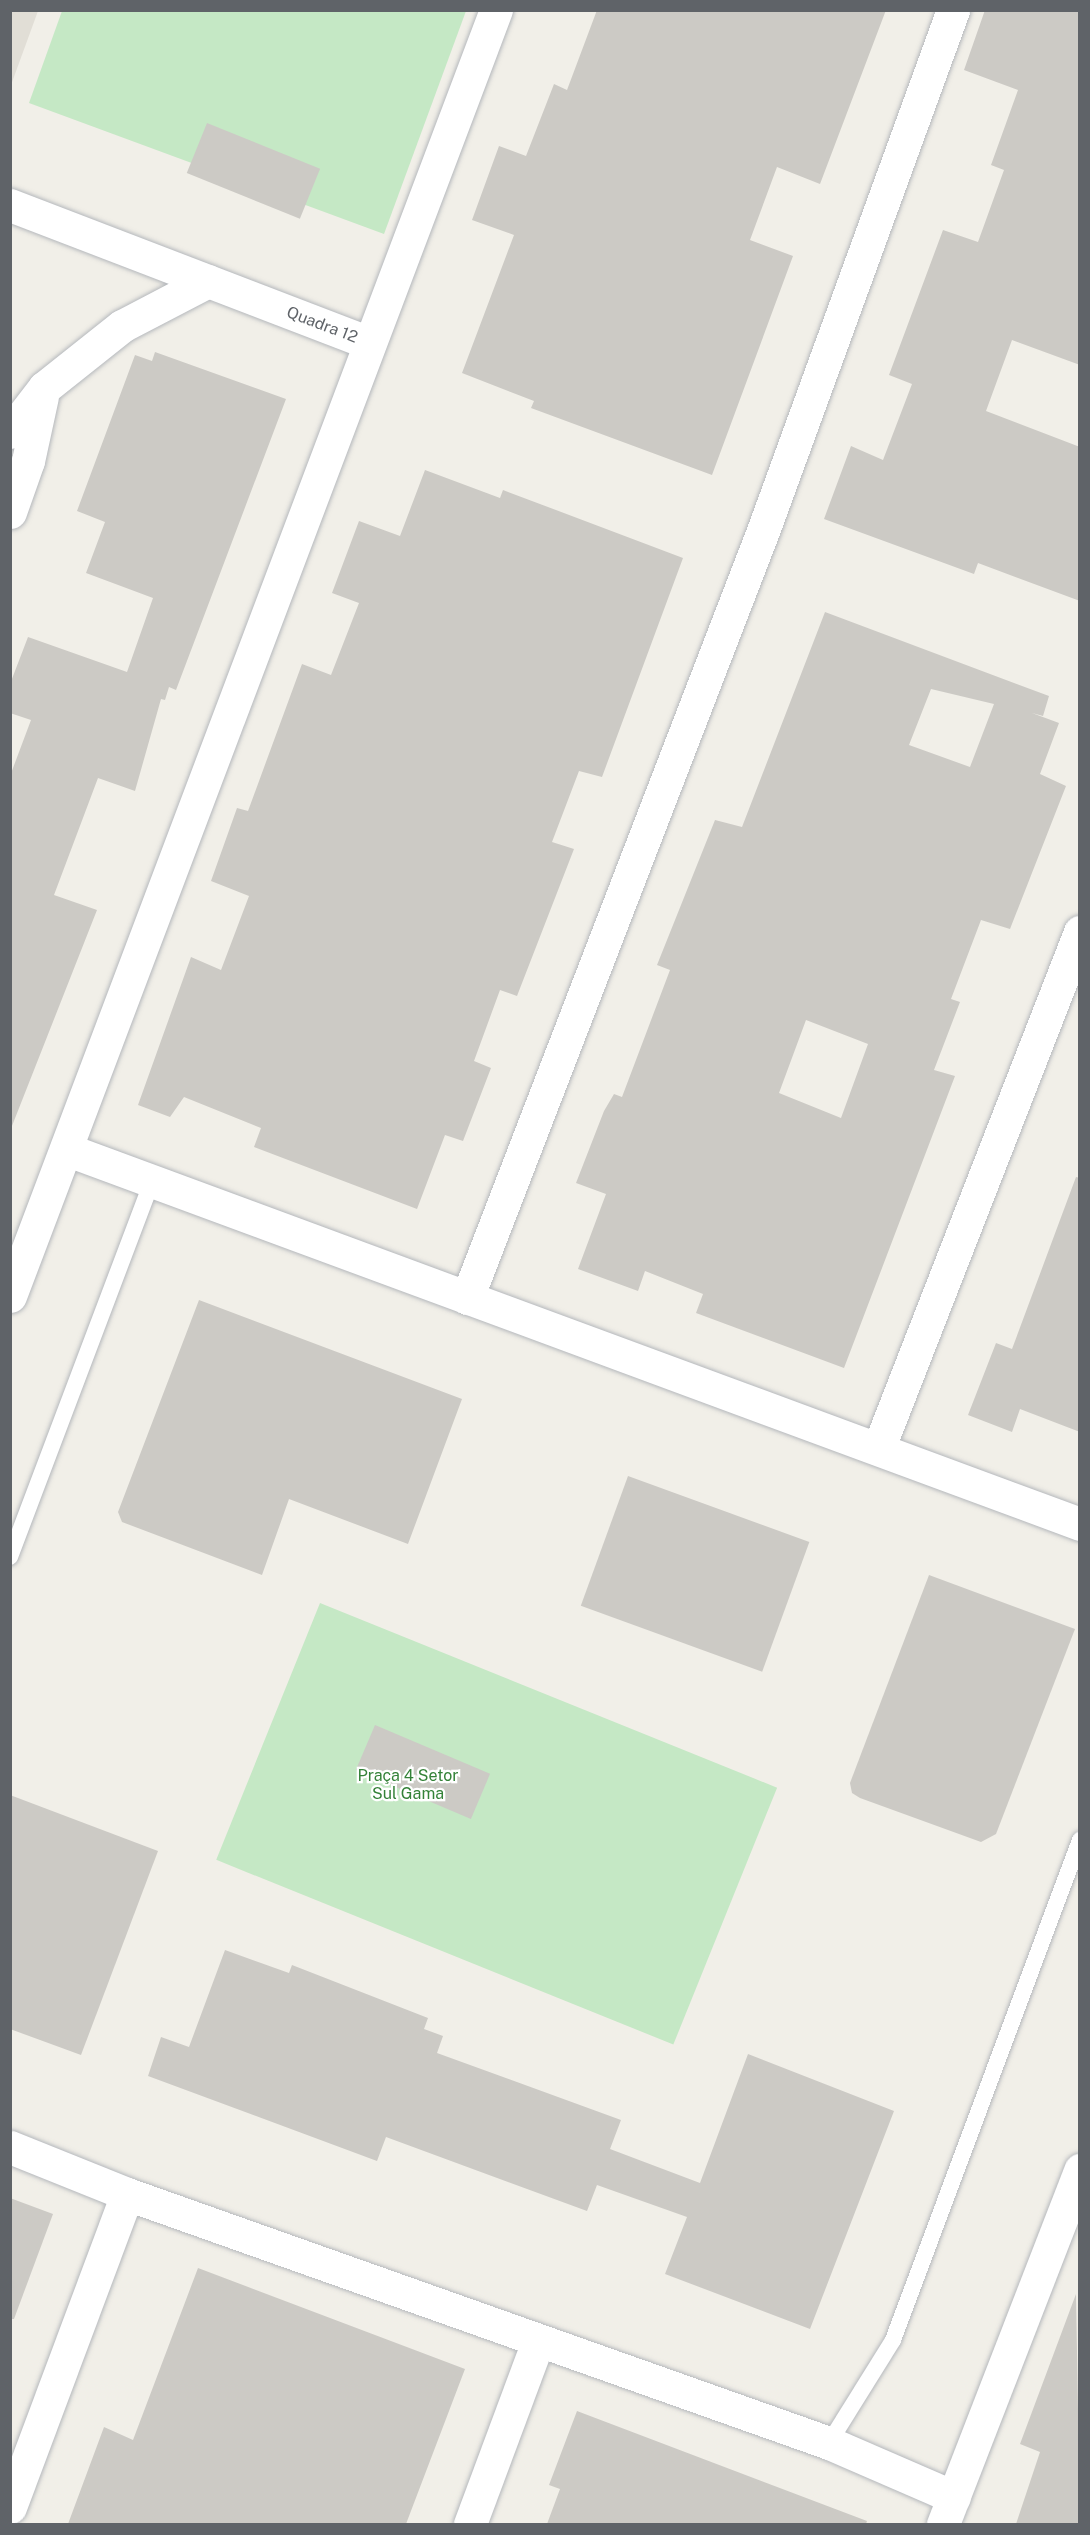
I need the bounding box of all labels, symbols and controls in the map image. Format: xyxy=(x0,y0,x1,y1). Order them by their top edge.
street label: Quadra 12 xyxy=(284,303,360,347)
park label: Praça 4 Setor Sul Gama xyxy=(358,1766,458,1804)

